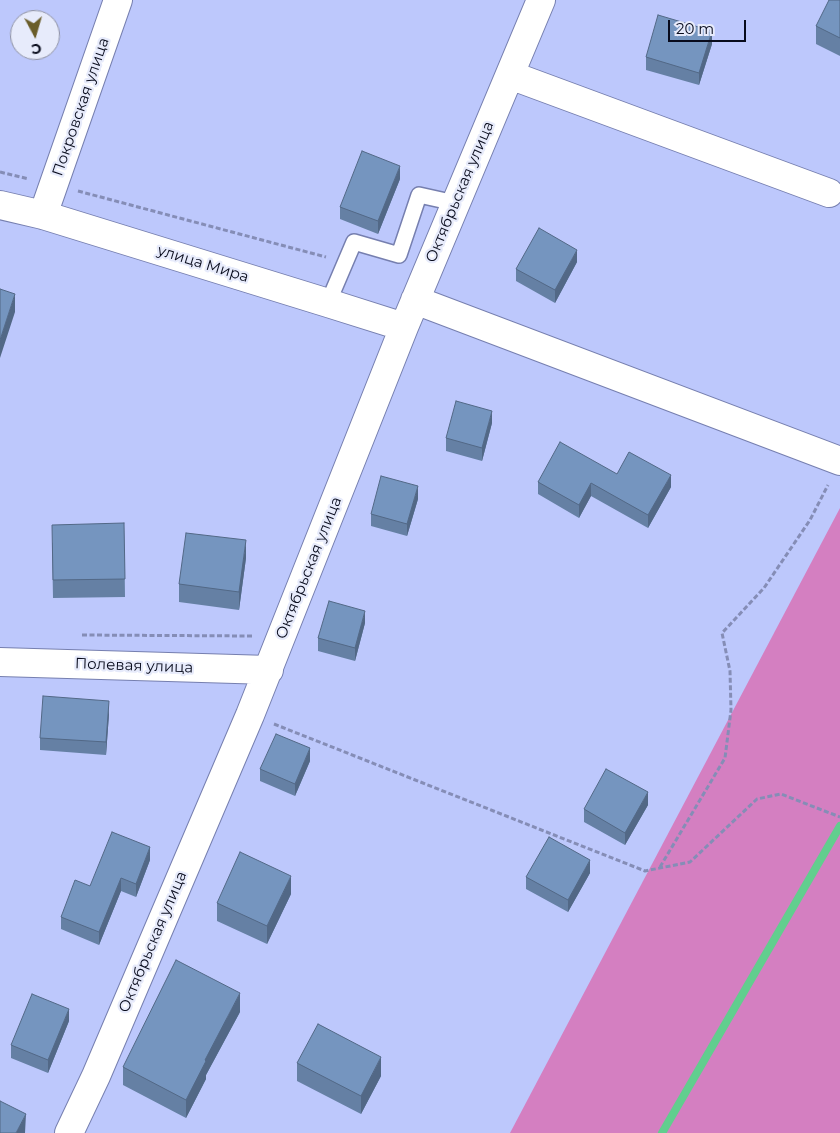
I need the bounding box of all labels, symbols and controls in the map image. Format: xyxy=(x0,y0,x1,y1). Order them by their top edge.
north arrow xyxy=(10,10,60,60)
scale bar xyxy=(670,10,748,42)
text: 20 m xyxy=(676,19,714,38)
street label: Покровская улица xyxy=(49,35,113,179)
text: С xyxy=(30,39,42,58)
street label: Октябрьская улица xyxy=(422,119,498,265)
street label: улица Мира xyxy=(155,242,251,286)
street label: Октябрьская улица xyxy=(272,494,346,642)
street label: Полевая улица xyxy=(75,655,193,677)
street label: Октябрьская улица xyxy=(115,869,191,1015)

